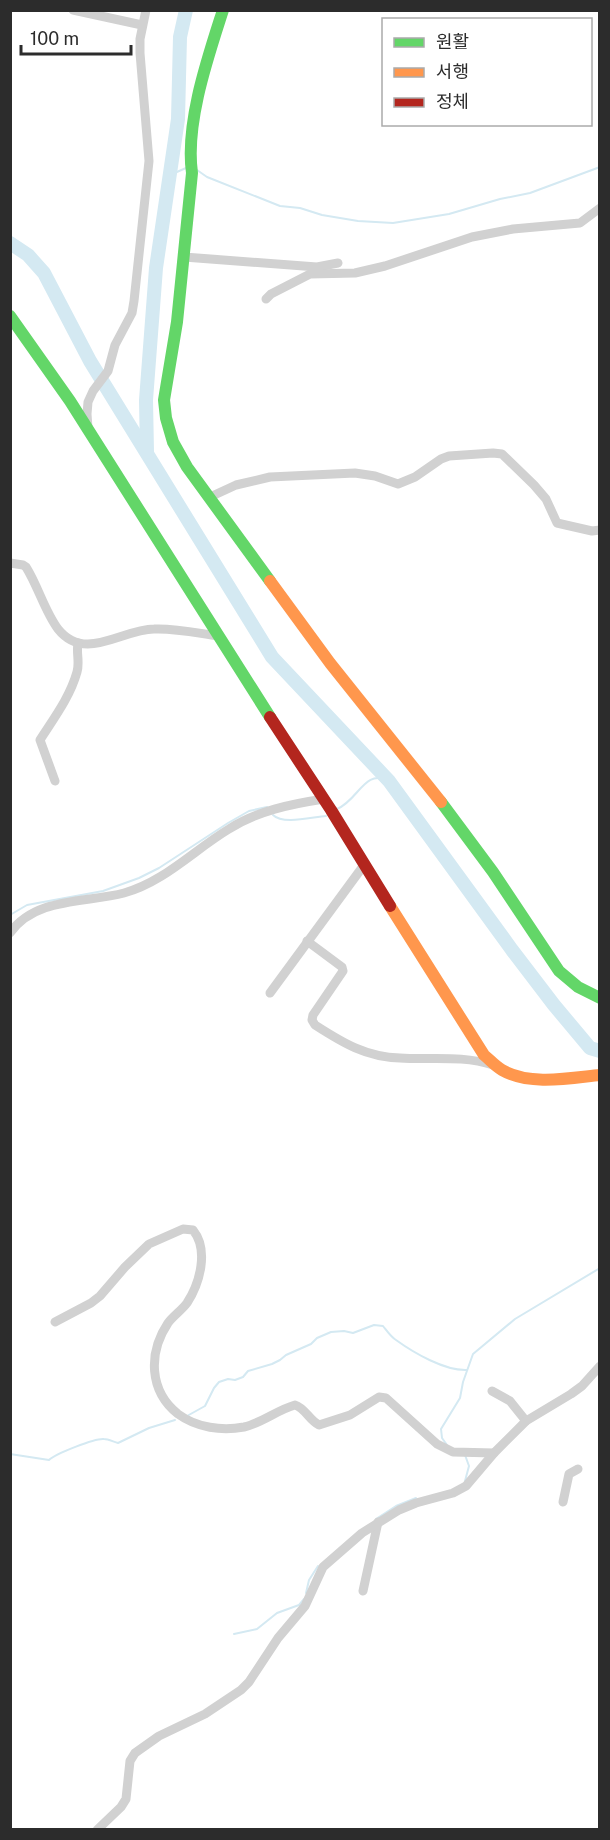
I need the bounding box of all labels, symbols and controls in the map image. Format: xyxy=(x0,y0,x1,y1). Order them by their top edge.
scale bar xyxy=(21,18,130,56)
legend xyxy=(382,18,592,126)
text: 100 m xyxy=(30,28,79,49)
text: 원활 xyxy=(436,31,469,52)
text: 서행 xyxy=(436,61,469,82)
text: 정체 xyxy=(436,91,469,112)

